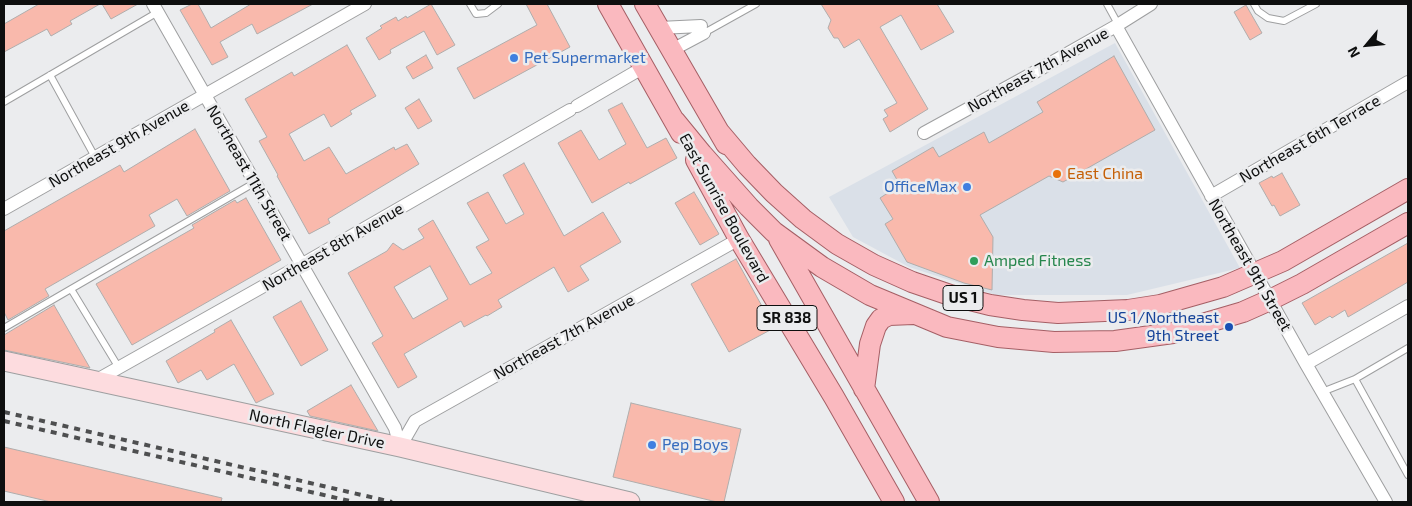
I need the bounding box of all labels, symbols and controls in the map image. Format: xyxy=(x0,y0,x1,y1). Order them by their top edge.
north arrow xyxy=(1342,20,1392,70)
street label: Northeast 7th Avenue xyxy=(964,23,1112,117)
text: N xyxy=(1343,44,1363,61)
place label: Pet Supermarket xyxy=(524,48,646,68)
marker: Pet Supermarket xyxy=(508,52,520,64)
street label: Northeast 6th Terrace xyxy=(1236,91,1384,187)
street label: Northeast 9th Avenue xyxy=(45,96,193,192)
street label: Northeast 11th Street xyxy=(202,102,296,244)
street label: East Sunrise Boulevard xyxy=(675,130,773,286)
place label: East China xyxy=(1067,164,1143,184)
marker: East China xyxy=(1051,168,1063,180)
place label: OfficeMax xyxy=(884,177,957,197)
marker: OfficeMax xyxy=(961,181,973,193)
street label: Northeast 9th Street xyxy=(1204,195,1296,335)
street label: Northeast 8th Avenue xyxy=(259,199,407,295)
place label: Amped Fitness xyxy=(984,251,1091,271)
marker: Amped Fitness xyxy=(968,255,980,267)
road number: US 1 xyxy=(943,286,983,310)
street label: Northeast 7th Avenue xyxy=(490,290,638,384)
road number: SR 838 xyxy=(757,306,817,330)
place label: US 1/Northeast 9th Street xyxy=(1107,308,1219,346)
marker: US 1/Northeast 9th Street xyxy=(1223,321,1235,333)
street label: North Flagler Drive xyxy=(247,405,387,453)
place label: Pep Boys xyxy=(662,435,728,455)
marker: Pep Boys xyxy=(646,439,658,451)

